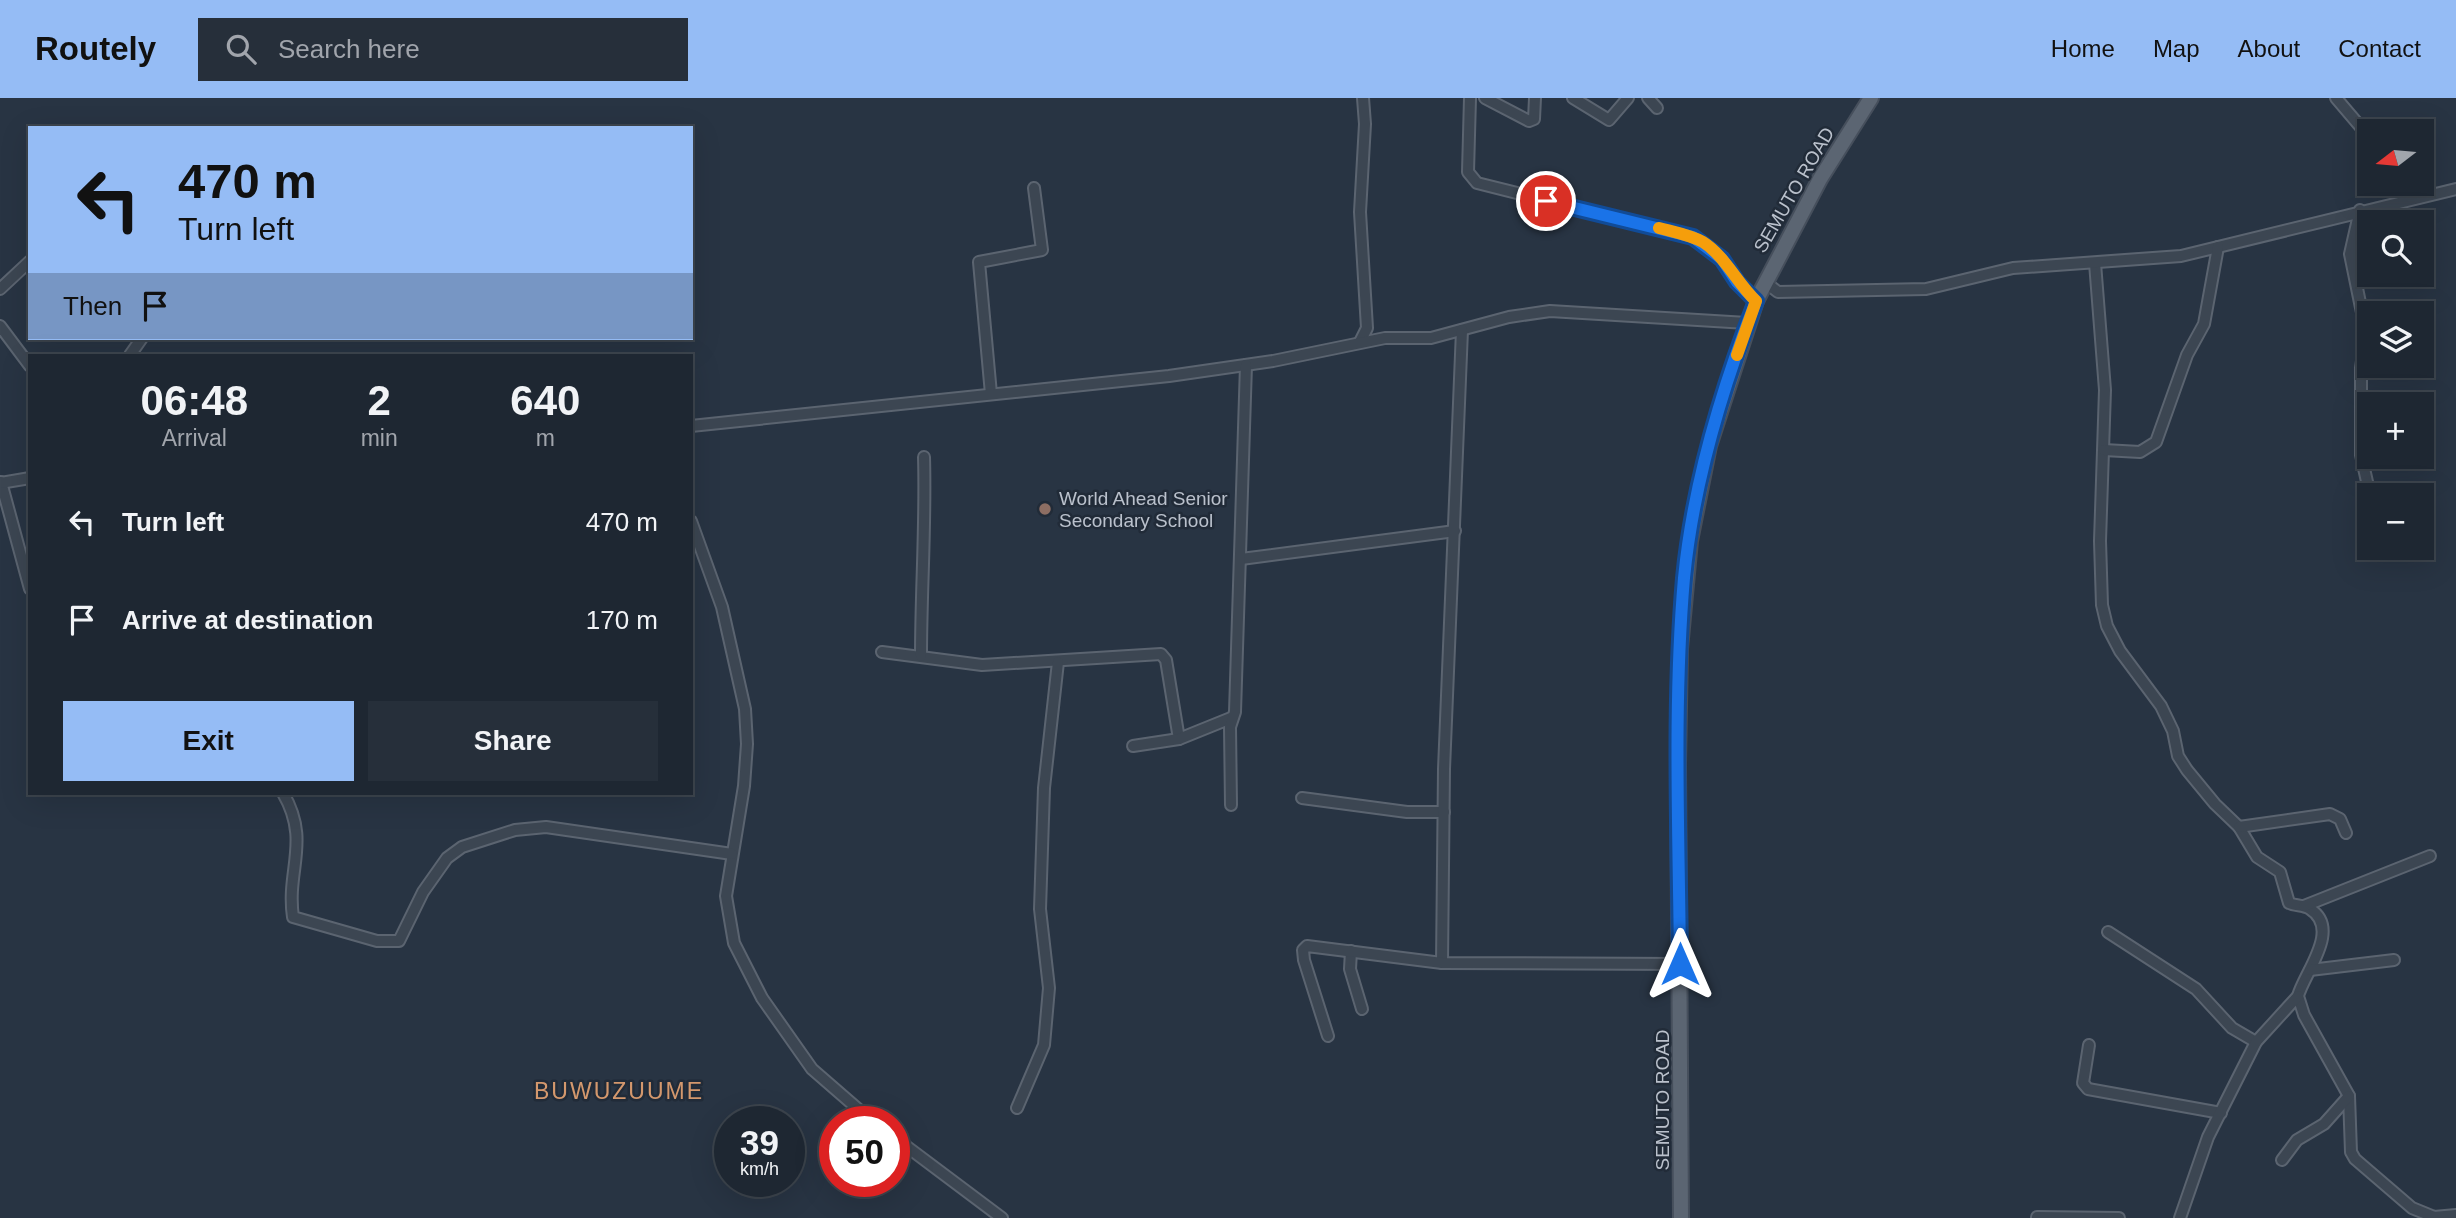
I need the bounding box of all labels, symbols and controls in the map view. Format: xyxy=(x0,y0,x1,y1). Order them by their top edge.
search box xyxy=(198,18,688,81)
text: Routely xyxy=(35,30,156,67)
icon: search xyxy=(222,30,260,68)
text: Search here xyxy=(278,34,420,64)
text: Home xyxy=(2051,35,2115,62)
text: Map xyxy=(2153,35,2200,62)
text: About xyxy=(2238,35,2300,62)
text: Contact xyxy=(2338,35,2421,62)
north arrow xyxy=(2357,119,2434,196)
map controls xyxy=(2357,119,2434,560)
street label: SEMUTO ROAD xyxy=(1750,124,1838,256)
icon: left xyxy=(63,154,154,245)
text: 470 m xyxy=(178,154,317,208)
pin xyxy=(1516,171,1576,231)
icon: arrive xyxy=(1527,182,1565,220)
button: search xyxy=(2357,210,2434,287)
text: Turn left xyxy=(178,211,294,247)
icon: arrive xyxy=(136,287,174,325)
text: Then xyxy=(63,291,122,321)
button: layers xyxy=(2357,301,2434,378)
text: 06:48 xyxy=(141,377,248,424)
text: 2 xyxy=(367,377,391,424)
text: 640 xyxy=(510,377,580,424)
button: + xyxy=(2357,392,2434,469)
text: Arrival xyxy=(162,425,227,451)
text: min xyxy=(361,425,398,451)
text: m xyxy=(536,425,555,451)
button: − xyxy=(2357,483,2434,560)
place label: World Ahead Senior Secondary School xyxy=(1059,488,1228,531)
marker: World Ahead Senior Secondary School xyxy=(1037,501,1053,517)
icon: left xyxy=(63,503,101,541)
text: Turn left xyxy=(122,507,224,537)
text: 470 m xyxy=(586,507,658,537)
icon: arrive xyxy=(63,601,101,639)
text: Arrive at destination xyxy=(122,605,373,635)
text: 170 m xyxy=(586,605,658,635)
button: Exit xyxy=(63,701,354,781)
button: Share xyxy=(368,701,658,781)
position arrow xyxy=(1643,927,1717,1001)
street label: SEMUTO ROAD xyxy=(1652,1029,1673,1171)
district label: BUWUZUUME xyxy=(534,1078,704,1104)
speed limit sign: 50 xyxy=(819,1106,910,1197)
text: 39 xyxy=(740,1123,779,1162)
text: km/h xyxy=(740,1159,779,1179)

